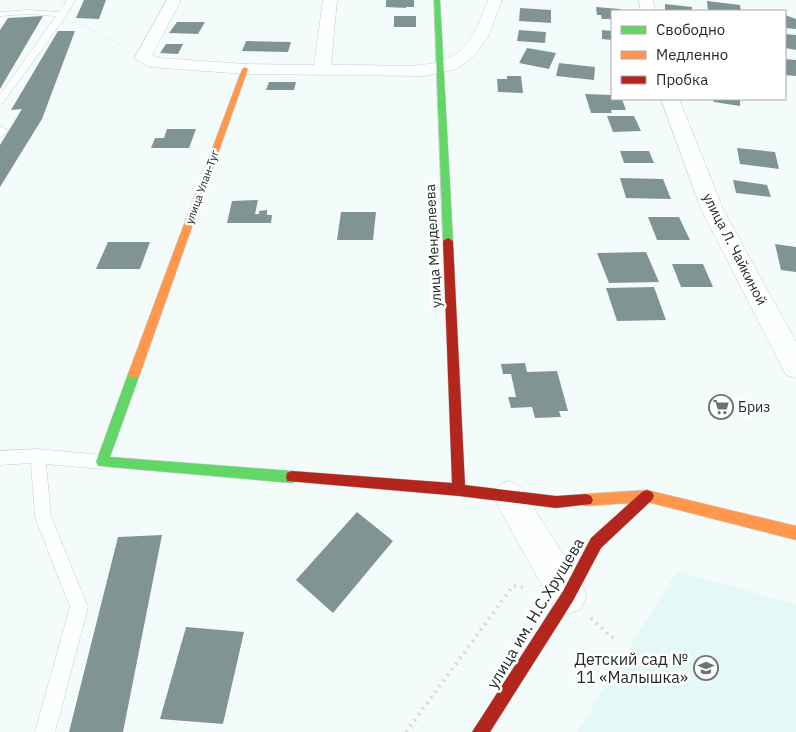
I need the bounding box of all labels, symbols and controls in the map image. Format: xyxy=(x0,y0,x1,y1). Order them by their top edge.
legend xyxy=(611,10,786,100)
text: Свободно xyxy=(656,20,725,39)
text: Медленно xyxy=(656,45,728,64)
text: Пробка xyxy=(656,70,708,89)
street label: улица Улан-Туг xyxy=(182,148,222,226)
street label: улица Менделеева xyxy=(421,183,445,308)
street label: улица Л. Чайкиной xyxy=(699,190,771,308)
supermarket icon: Бриз xyxy=(708,394,734,420)
place label: Бриз xyxy=(738,398,770,416)
street label: улица им. Н.С.Хрущева xyxy=(482,533,588,692)
place label: Детский сад № 11 «Малышка» xyxy=(574,649,688,687)
school or university icon: Детский сад № 11 «Малышка» xyxy=(693,655,719,681)

